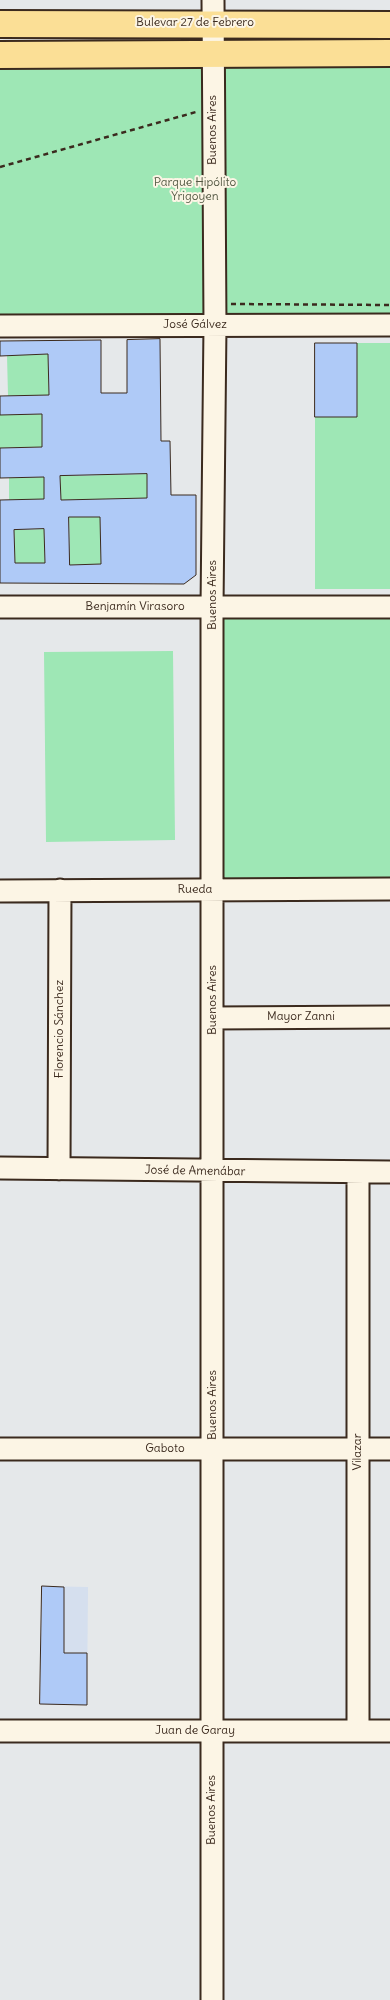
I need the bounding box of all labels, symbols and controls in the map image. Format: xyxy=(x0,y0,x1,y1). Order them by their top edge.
street label: Bulevar 27 de Febrero xyxy=(136,16,254,30)
street label: Buenos Aires xyxy=(206,95,220,165)
park label: Parque Hipólito Yrigoyen xyxy=(154,176,236,204)
street label: José Gálvez xyxy=(163,318,227,332)
street label: Buenos Aires xyxy=(206,560,220,630)
street label: Benjamín Virasoro xyxy=(85,600,185,614)
street label: Rueda xyxy=(178,883,212,897)
street label: Buenos Aires xyxy=(206,965,220,1035)
street label: Florencio Sánchez xyxy=(53,980,67,1078)
street label: Mayor Zanni xyxy=(267,1010,335,1024)
street label: José de Amenábar xyxy=(144,1163,246,1179)
street label: Buenos Aires xyxy=(206,1370,220,1440)
street label: Vilazar xyxy=(351,1433,365,1471)
street label: Gaboto xyxy=(145,1442,185,1456)
street label: Juan de Garay xyxy=(155,1724,235,1738)
street label: Buenos Aires xyxy=(205,1775,219,1845)

